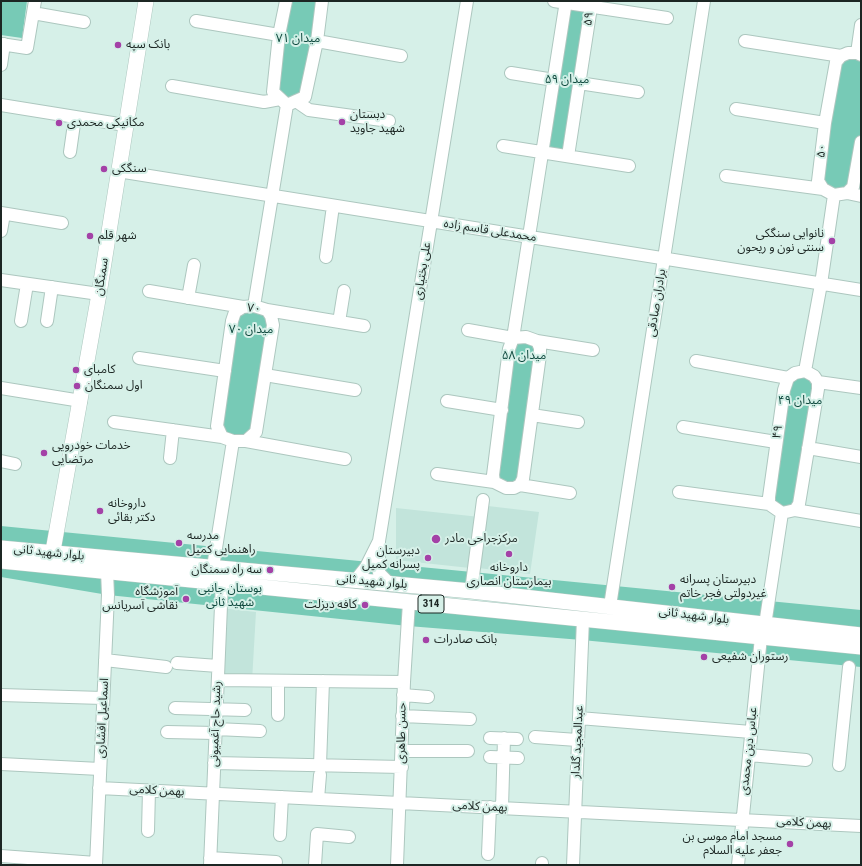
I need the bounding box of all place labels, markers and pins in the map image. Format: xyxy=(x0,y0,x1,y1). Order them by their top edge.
place label: بانک سپه xyxy=(126,38,170,52)
marker: بانک سپه xyxy=(113,40,123,50)
place label: دبستان شهید جاوید xyxy=(350,108,405,136)
place label: مکانیکی محمدی xyxy=(67,116,145,130)
marker: دبستان شهید جاوید xyxy=(337,117,347,127)
marker: مکانیکی محمدی xyxy=(54,118,64,128)
place label: سنگکی xyxy=(112,162,147,176)
marker: سنگکی xyxy=(99,164,109,174)
place label: نانوایی سنگکی سنتی نون و ریحون xyxy=(737,227,824,255)
place label: شهر قلم xyxy=(98,229,137,243)
marker: شهر قلم xyxy=(85,231,95,241)
marker: نانوایی سنگکی سنتی نون و ریحون xyxy=(827,236,837,246)
place label: کامبای xyxy=(84,363,115,377)
marker: کامبای xyxy=(71,365,81,375)
place label: اول سمنگان xyxy=(85,379,143,393)
marker: اول سمنگان xyxy=(72,381,82,391)
place label: خدمات خودرویی مرتضایی xyxy=(52,439,131,467)
marker: خدمات خودرویی مرتضایی xyxy=(39,448,49,458)
place label: داروخانه دکتر بقائی xyxy=(108,497,155,525)
marker: داروخانه دکتر بقائی xyxy=(95,506,105,516)
place label: مدرسه راهنمایی کمیل xyxy=(187,529,256,557)
place label: مرکزجراحی مادر xyxy=(445,532,518,546)
marker: مرکزجراحی مادر xyxy=(430,533,442,545)
marker: مدرسه راهنمایی کمیل xyxy=(174,538,184,548)
place label: دبیرستان پسرانه کمیل xyxy=(362,544,420,572)
marker: داروخانه بیمارستان انصاری xyxy=(504,549,514,559)
marker: دبیرستان پسرانه کمیل xyxy=(423,553,433,563)
place label: داروخانه بیمارستان انصاری xyxy=(466,561,552,589)
place label: سه راه سمنگان xyxy=(191,563,262,577)
marker: سه راه سمنگان xyxy=(265,565,275,575)
place label: دبیرستان پسرانه غیردولتی فجر خاتم xyxy=(680,573,767,601)
marker: دبیرستان پسرانه غیردولتی فجر خاتم xyxy=(667,582,677,592)
place label: آموزشگاه نقاشی آسریانس xyxy=(102,585,178,613)
marker: آموزشگاه نقاشی آسریانس xyxy=(181,594,191,604)
place label: کافه دیزلت xyxy=(305,598,357,612)
marker: کافه دیزلت xyxy=(360,600,370,610)
place label: بانک صادرات xyxy=(434,633,497,647)
marker: بانک صادرات xyxy=(421,635,431,645)
place label: رستوران شفیعی xyxy=(712,650,788,664)
marker: رستوران شفیعی xyxy=(699,652,709,662)
place label: مسجد امام موسی بن جعفر علیه السلام xyxy=(683,830,782,858)
marker: مسجد امام موسی بن جعفر علیه السلام xyxy=(785,839,795,849)

